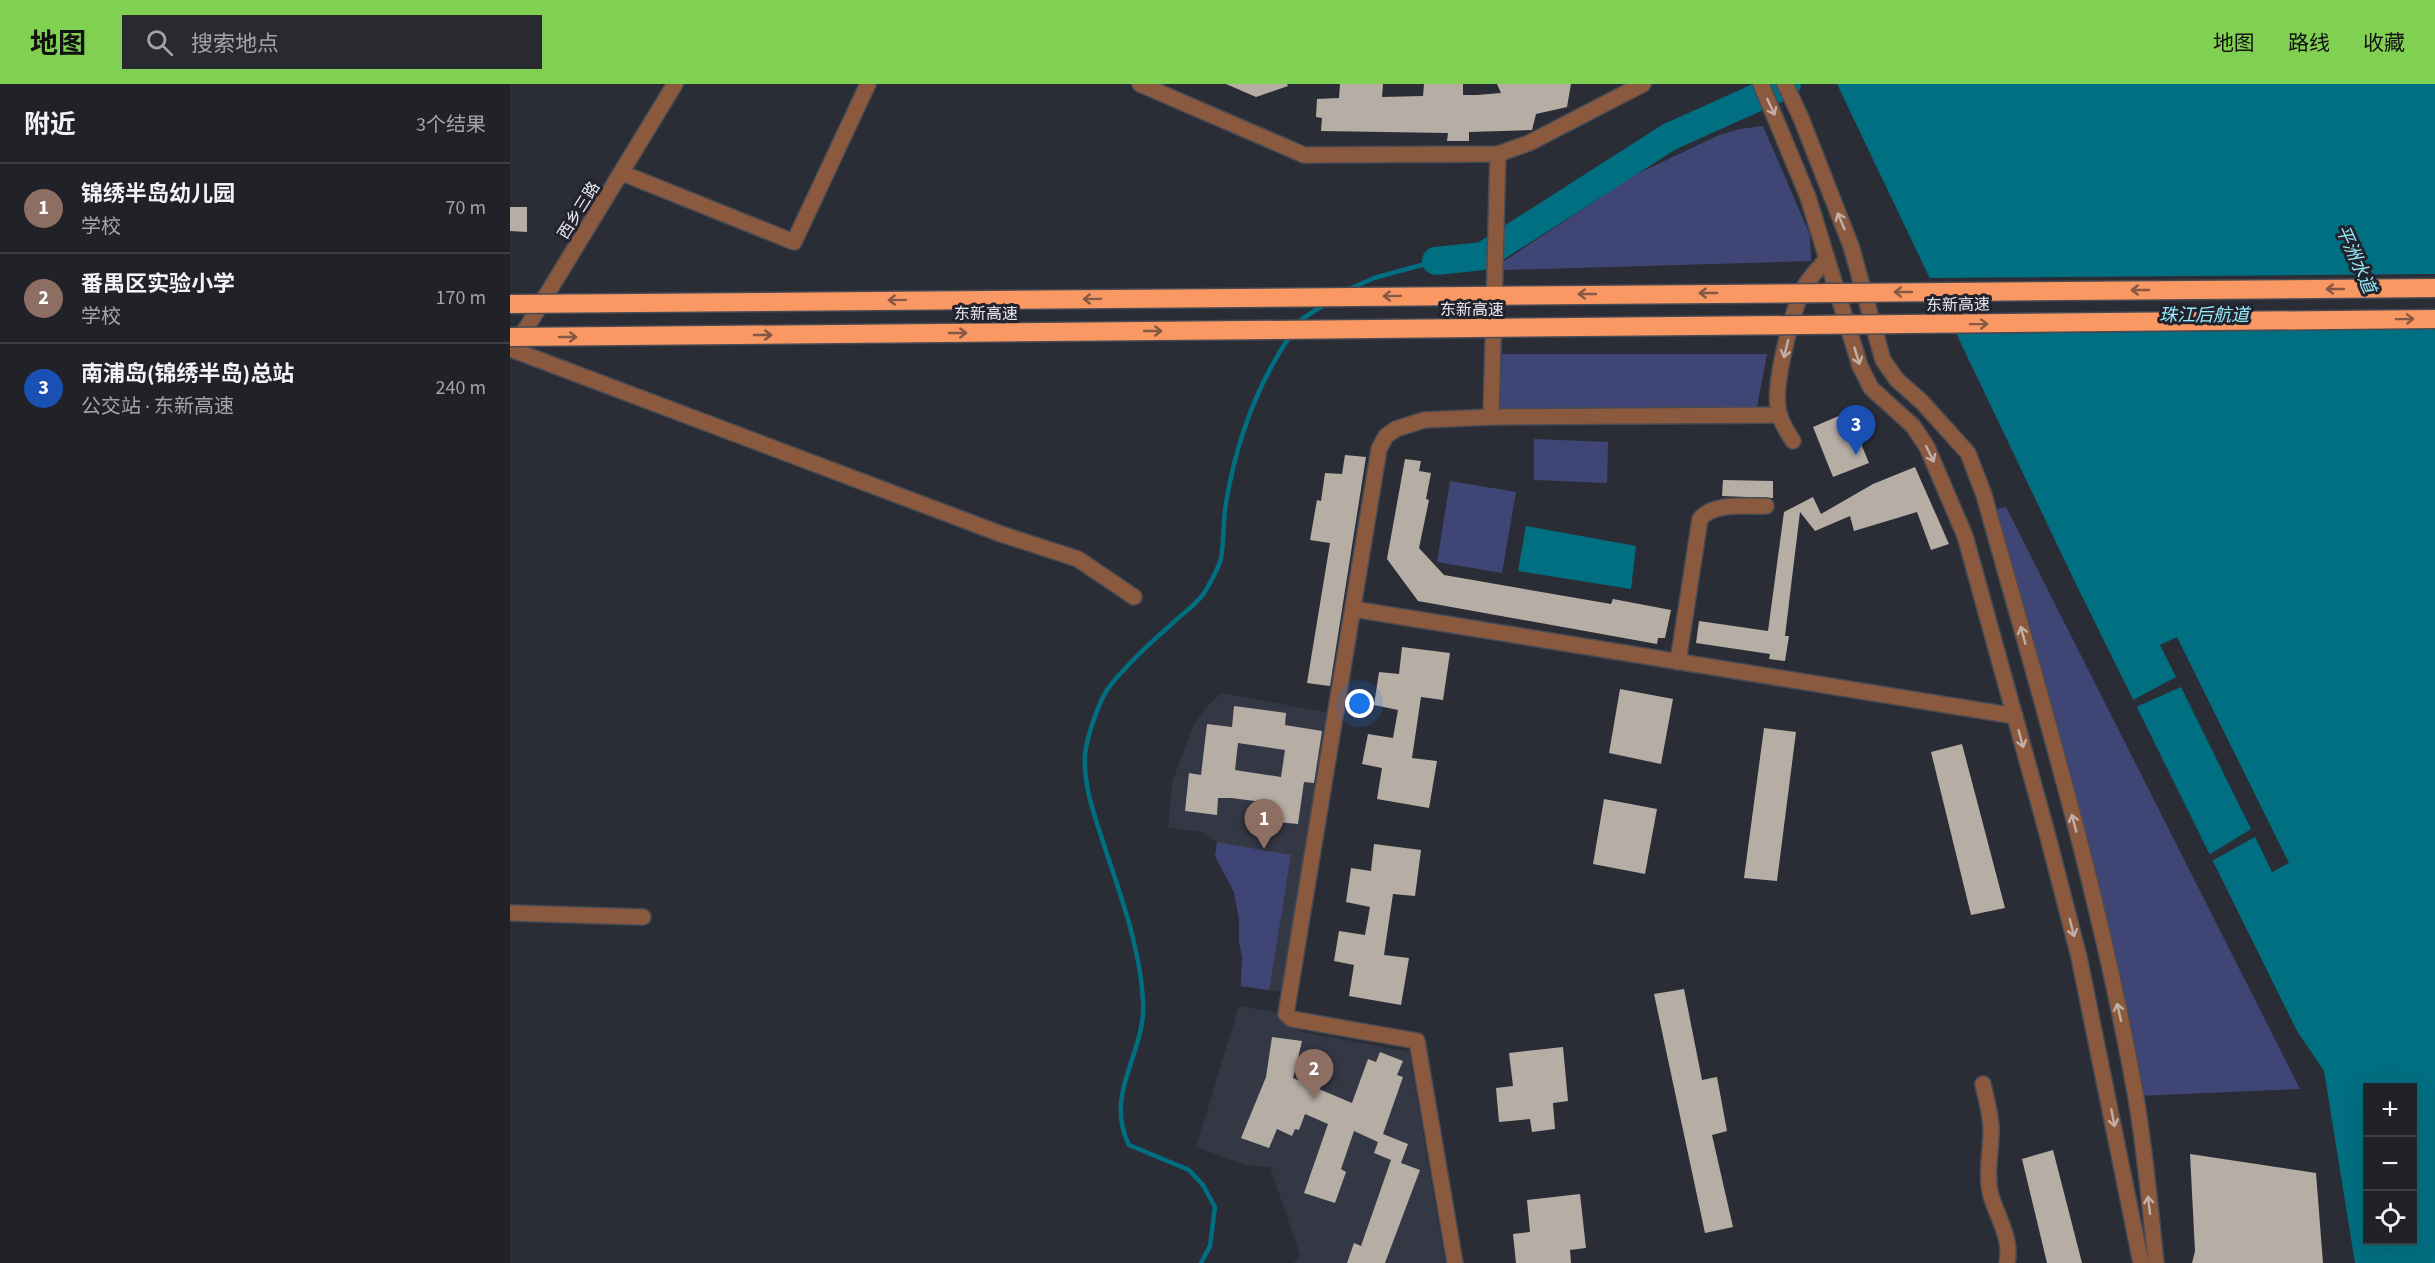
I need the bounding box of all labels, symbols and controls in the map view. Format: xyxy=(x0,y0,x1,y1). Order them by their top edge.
search box xyxy=(122,15,542,69)
text: 地图 xyxy=(30,24,86,64)
icon: search xyxy=(143,26,176,59)
text: 搜索地点 xyxy=(191,28,279,60)
text: 地图 xyxy=(2213,28,2255,58)
text: 路线 xyxy=(2288,28,2330,58)
text: 收藏 xyxy=(2363,28,2405,58)
one-way arrow xyxy=(1766,97,1778,115)
text: 附近 xyxy=(24,106,76,143)
text: 3个结果 xyxy=(416,111,486,139)
text: 锦绣半岛幼儿园 xyxy=(81,178,235,210)
street label: 西乡三路 xyxy=(553,178,605,244)
text: 1 xyxy=(38,194,49,222)
text: 70 m xyxy=(446,194,486,222)
text: 学校 xyxy=(81,213,121,241)
one-way arrow xyxy=(1835,213,1846,231)
water label: 平洲水道 xyxy=(2329,221,2383,300)
text: 番禺区实验小学 xyxy=(81,268,235,300)
one-way arrow xyxy=(2325,283,2345,295)
text: 2 xyxy=(38,284,49,312)
text: 170 m xyxy=(436,284,486,312)
one-way arrow xyxy=(2130,284,2150,296)
one-way arrow xyxy=(1893,286,1913,298)
one-way arrow xyxy=(1698,287,1718,299)
one-way arrow xyxy=(1578,288,1598,300)
one-way arrow xyxy=(1383,290,1403,302)
one-way arrow xyxy=(1083,293,1103,305)
street label: 东新高速 xyxy=(1926,293,1990,317)
one-way arrow xyxy=(888,294,908,306)
street label: 东新高速 xyxy=(1440,299,1504,321)
text: 学校 xyxy=(81,303,121,331)
street label: 东新高速 xyxy=(954,303,1018,325)
water label: 珠江后航道 xyxy=(2159,303,2252,328)
one-way arrow xyxy=(2394,313,2414,325)
one-way arrow xyxy=(1968,318,1988,330)
one-way arrow xyxy=(1143,326,1163,337)
one-way arrow xyxy=(948,327,968,339)
one-way arrow xyxy=(753,329,773,341)
one-way arrow xyxy=(558,331,578,342)
one-way arrow xyxy=(1780,339,1791,358)
one-way arrow xyxy=(1852,346,1863,365)
text: 南浦岛(锦绣半岛)总站 xyxy=(81,358,294,390)
text: 3 xyxy=(38,374,49,402)
text: 240 m xyxy=(436,374,486,402)
text: 公交站 · 东新高速 xyxy=(81,393,234,421)
pin: 3 xyxy=(1836,406,1876,455)
one-way arrow xyxy=(1925,445,1937,463)
one-way arrow xyxy=(2016,626,2028,645)
your location xyxy=(1345,689,1374,718)
one-way arrow xyxy=(2016,729,2027,748)
pin: 1 xyxy=(1244,800,1284,849)
one-way arrow xyxy=(2068,814,2079,833)
one-way arrow xyxy=(2066,918,2078,937)
one-way arrow xyxy=(2113,1003,2124,1023)
pin: 2 xyxy=(1294,1050,1334,1099)
map controls xyxy=(2363,1083,2417,1245)
button: + xyxy=(2363,1083,2417,1137)
one-way arrow xyxy=(2108,1108,2119,1127)
button: − xyxy=(2363,1137,2417,1191)
button: locate xyxy=(2363,1191,2417,1245)
one-way arrow xyxy=(2144,1196,2155,1215)

